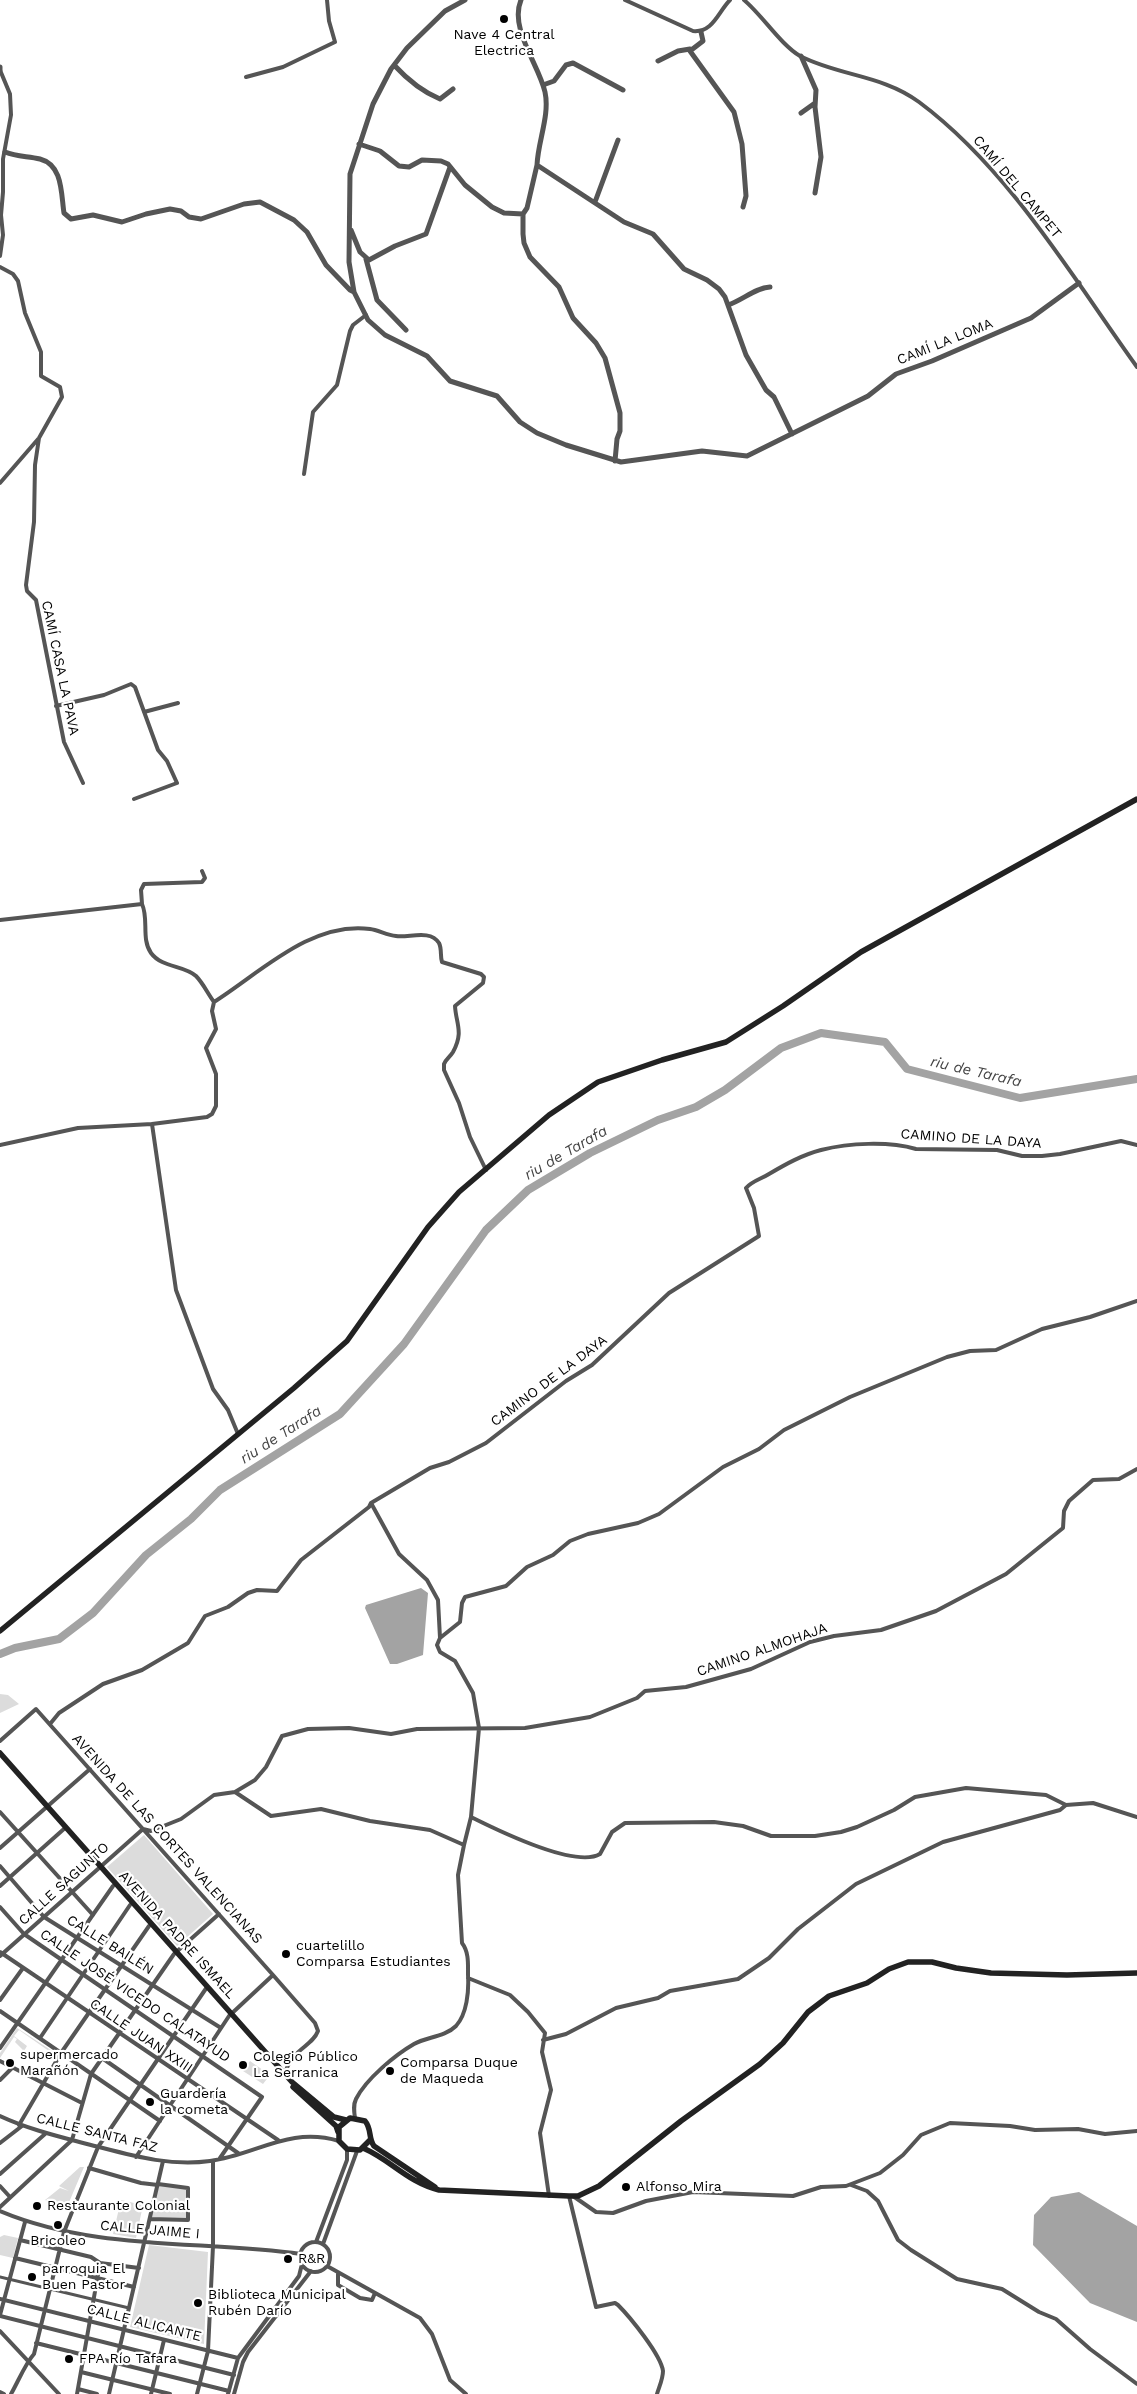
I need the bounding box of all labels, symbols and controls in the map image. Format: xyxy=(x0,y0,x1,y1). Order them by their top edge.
marker: Nave 4 Central Electrica xyxy=(498,13,510,25)
place label: Nave 4 Central Electrica xyxy=(453,27,555,59)
street label: CAMÍ DEL CAMPET xyxy=(969,132,1065,242)
street label: CAMÍ LA LOMA xyxy=(895,315,995,369)
street label: CAMÍ CASA LA PAVA xyxy=(37,599,83,737)
water label: riu de Tarafa xyxy=(929,1053,1023,1091)
water label: riu de Tarafa xyxy=(521,1122,611,1184)
street label: CAMINO DE LA DAYA xyxy=(900,1126,1042,1152)
street label: CAMINO DE LA DAYA xyxy=(488,1332,610,1430)
water label: riu de Tarafa xyxy=(237,1402,325,1468)
street label: CAMINO ALMOHAJA xyxy=(695,1620,829,1680)
street label: AVENIDA DE LAS CORTES VALENCIANAS xyxy=(68,1731,266,1947)
street label: CALLE SAGUNTO xyxy=(15,1839,113,1929)
street label: AVENIDA PADRE ISMAEL xyxy=(115,1868,239,2002)
street label: CALLE BAILÉN xyxy=(63,1912,157,1978)
street label: CALLE JOSÉ VICEDO CALATAYUD xyxy=(37,1926,233,2066)
place label: cuartelillo Comparsa Estudiantes xyxy=(296,1938,451,1970)
marker: cuartelillo Comparsa Estudiantes xyxy=(280,1948,292,1960)
street label: CALLE JUAN XXIII xyxy=(86,1995,196,2077)
place label: supermercado Marañón xyxy=(20,2047,118,2080)
place label: Colegio Público La Serranica xyxy=(253,2049,358,2082)
place label: Comparsa Duque de Maqueda xyxy=(400,2055,518,2088)
marker: supermercado Marañón xyxy=(4,2057,16,2069)
marker: Colegio Público La Serranica xyxy=(237,2059,249,2071)
marker: Comparsa Duque de Maqueda xyxy=(384,2065,396,2077)
place label: Guardería la cometa xyxy=(160,2086,228,2118)
marker: Guardería la cometa xyxy=(144,2096,156,2108)
street label: CALLE SANTA FAZ xyxy=(35,2110,159,2156)
place label: Alfonso Mira xyxy=(636,2179,722,2195)
marker: Alfonso Mira xyxy=(620,2181,632,2193)
place label: Restaurante Colonial xyxy=(47,2198,190,2214)
marker: Restaurante Colonial xyxy=(31,2200,43,2212)
street label: CALLE JAIME I xyxy=(99,2217,201,2243)
marker: Bricoleo xyxy=(52,2219,64,2231)
place label: Bricoleo xyxy=(30,2233,86,2249)
place label: R&R xyxy=(298,2251,325,2267)
marker: R&R xyxy=(282,2253,294,2265)
place label: parroquia El Buen Pastor xyxy=(42,2261,125,2294)
marker: parroquia El Buen Pastor xyxy=(26,2271,38,2283)
place label: Biblioteca Municipal Rubén Darío xyxy=(208,2287,346,2320)
marker: Biblioteca Municipal Rubén Darío xyxy=(192,2297,204,2309)
street label: CALLE ALICANTE xyxy=(85,2301,203,2345)
place label: FPA Río Tafara xyxy=(79,2351,177,2367)
marker: FPA Río Tafara xyxy=(63,2353,75,2365)

